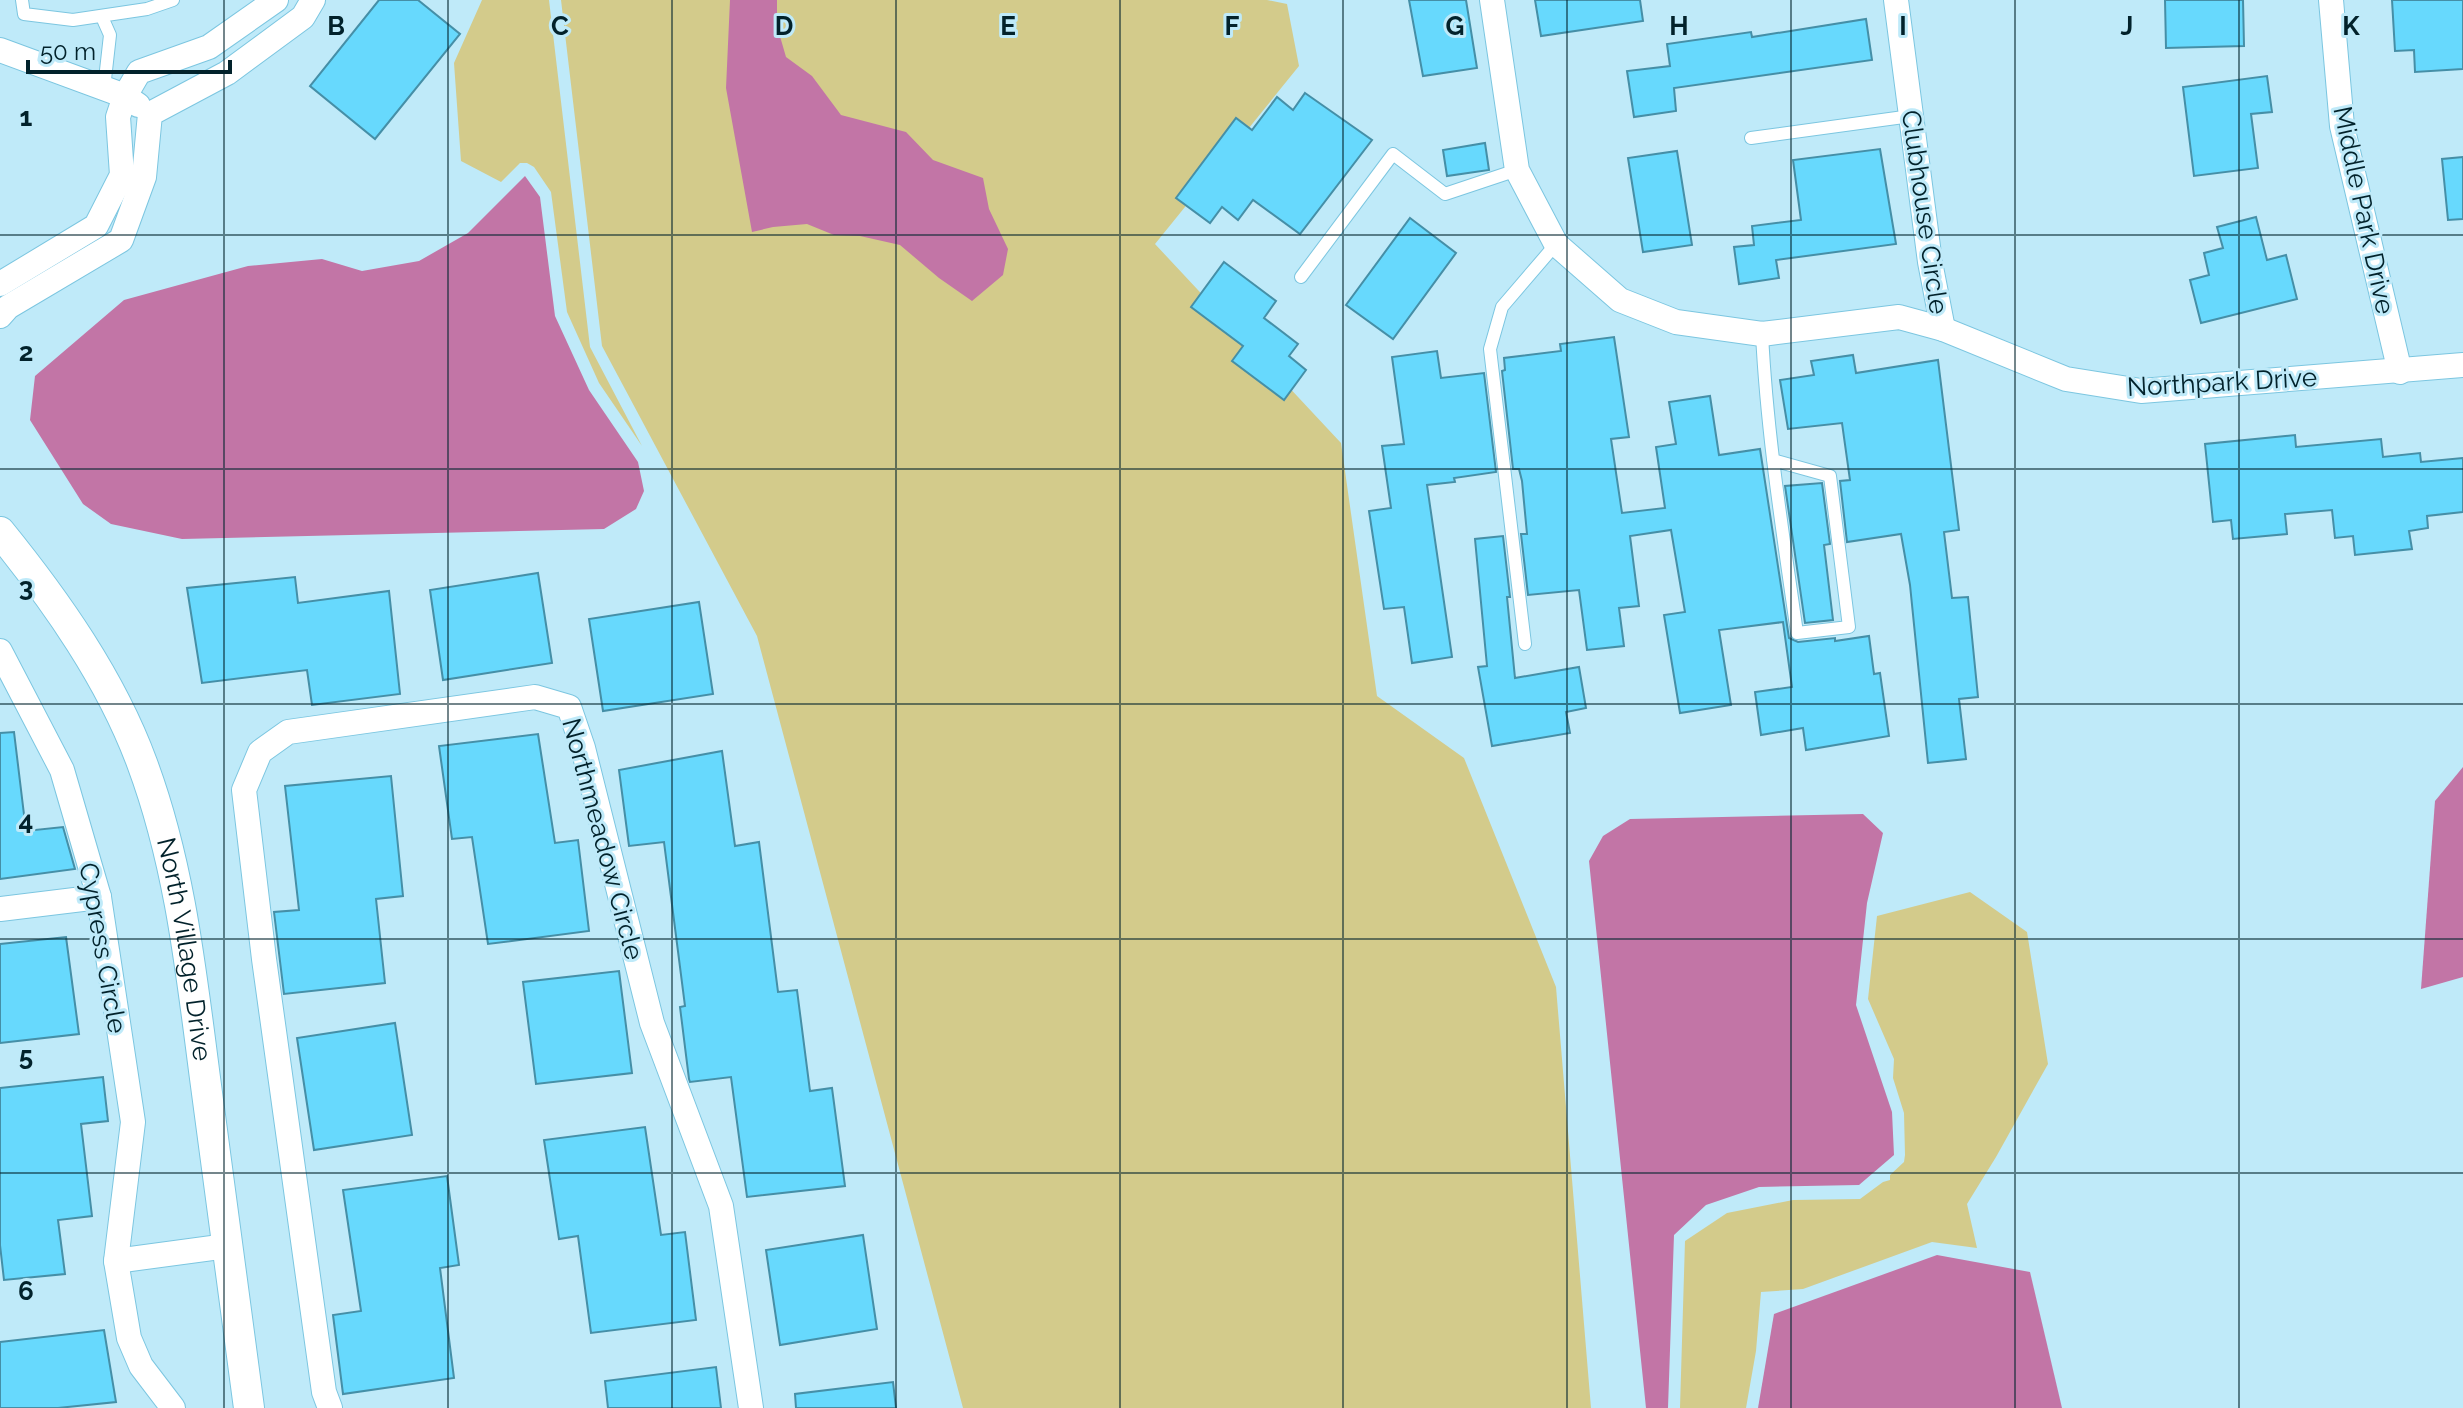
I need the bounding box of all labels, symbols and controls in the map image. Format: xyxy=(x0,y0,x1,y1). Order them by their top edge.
text: B xyxy=(327,11,345,41)
text: C xyxy=(551,11,569,41)
text: D xyxy=(775,11,793,41)
text: E xyxy=(1000,11,1016,41)
text: F xyxy=(1225,11,1240,41)
text: G xyxy=(1446,11,1464,41)
text: H xyxy=(1669,11,1689,41)
text: I xyxy=(1899,11,1907,41)
text: J xyxy=(2121,11,2133,41)
text: K xyxy=(2342,11,2360,41)
scale bar xyxy=(28,24,230,74)
text: 50 m xyxy=(40,37,96,66)
text: 1 xyxy=(20,102,33,132)
street label: Middle Park Drive xyxy=(2327,103,2401,317)
street label: Clubhouse Circle xyxy=(1896,108,1954,316)
text: 2 xyxy=(19,337,33,367)
street label: Northpark Drive xyxy=(2126,362,2318,402)
text: 3 xyxy=(19,572,33,602)
street label: Northmeadow Circle xyxy=(556,715,650,963)
text: 4 xyxy=(19,806,33,836)
street label: North Village Drive xyxy=(151,835,218,1063)
street label: Cypress Circle xyxy=(73,860,133,1036)
text: 5 xyxy=(19,1041,33,1071)
text: 6 xyxy=(18,1276,34,1306)

